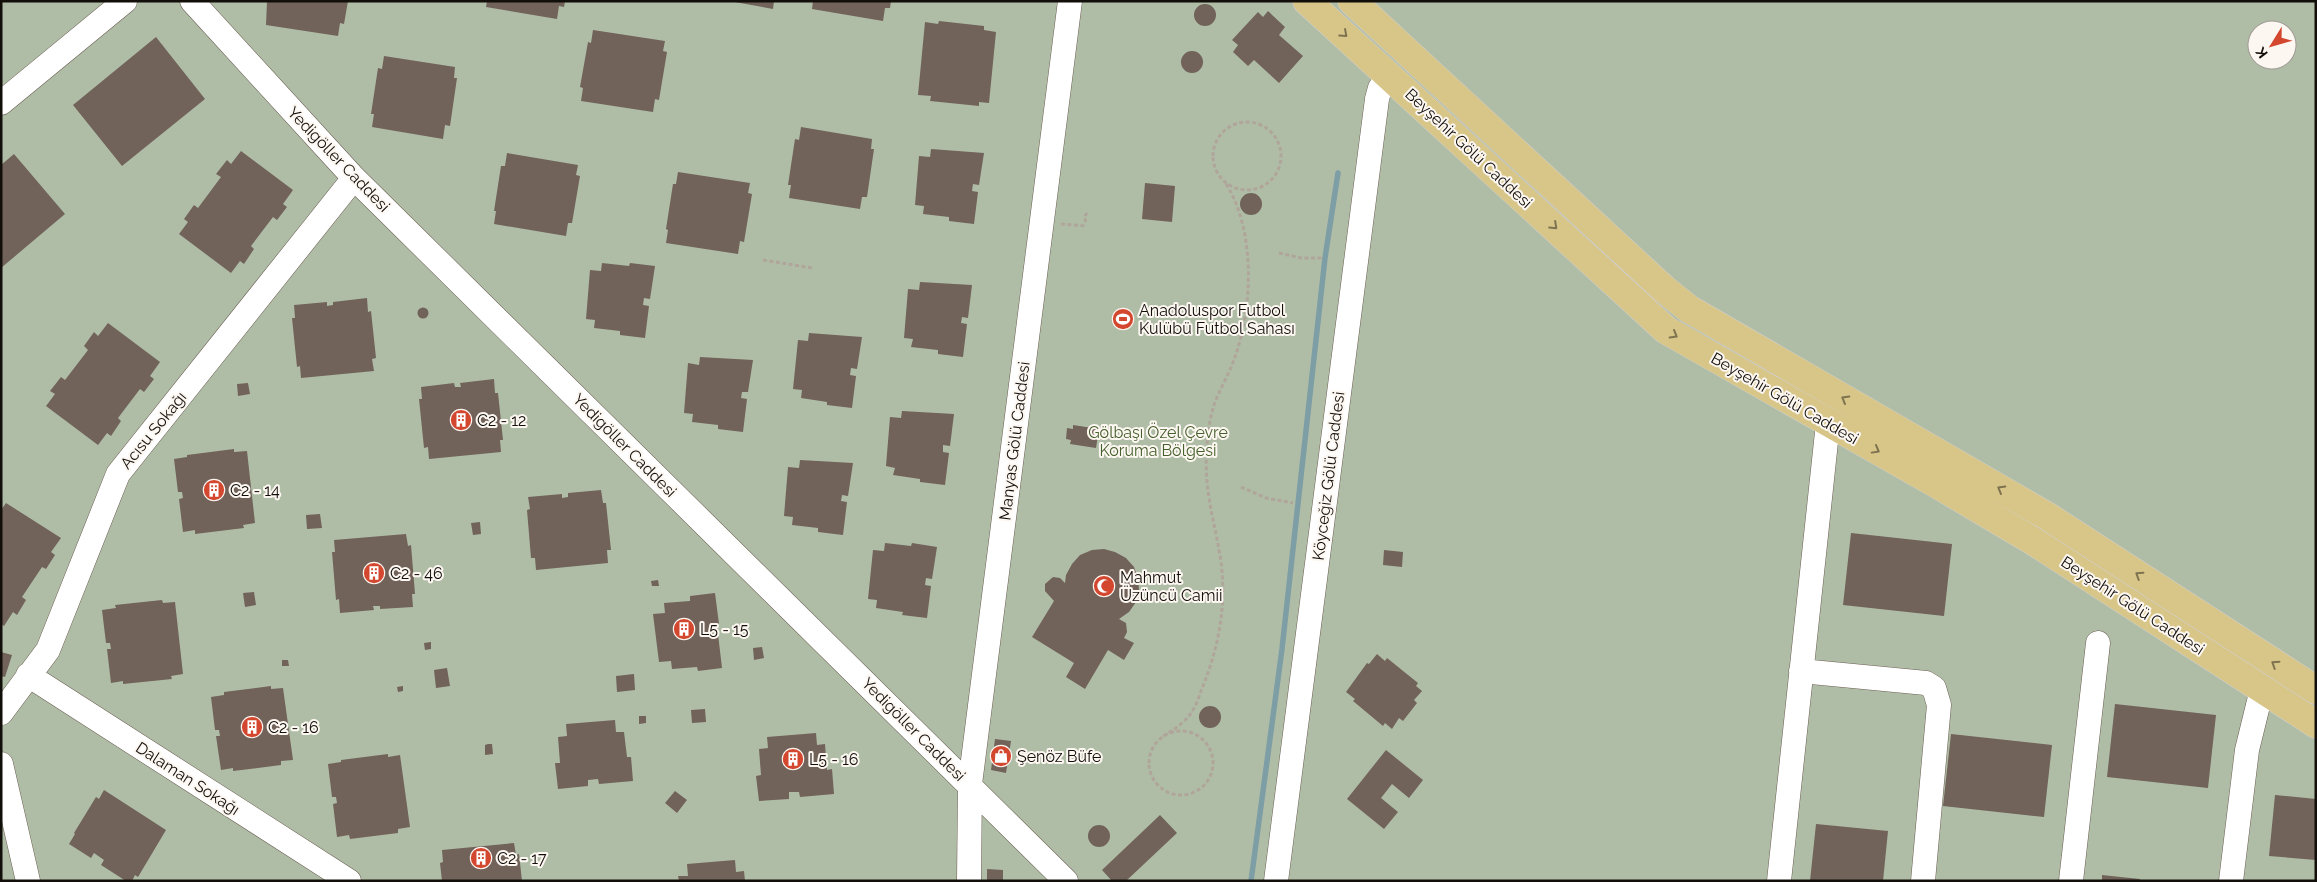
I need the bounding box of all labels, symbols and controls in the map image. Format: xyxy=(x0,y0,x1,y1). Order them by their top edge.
north arrow xyxy=(2247,20,2297,70)
one-way arrow xyxy=(1338,28,1347,37)
text: K xyxy=(2252,44,2271,61)
street label: Beyşehir Gölü Caddesi xyxy=(1401,85,1536,212)
street label: Yedigöller Caddesi xyxy=(284,103,394,216)
one-way arrow xyxy=(1548,220,1557,229)
place label: Anadoluspor Futbol Kulübü Futbol Sahası xyxy=(1139,301,1295,338)
sports icon: Anadoluspor Futbol Kulübü Futbol Sahası xyxy=(1111,307,1135,331)
one-way arrow xyxy=(1669,329,1678,339)
street label: Beyşehir Gölü Caddesi xyxy=(1708,349,1862,448)
street label: Manyas Gölü Caddesi xyxy=(995,361,1034,522)
street label: Acısu Sokağı xyxy=(116,388,190,473)
street label: Yedigöller Caddesi xyxy=(569,390,680,501)
street label: Köyceğiz Gölü Caddesi xyxy=(1309,391,1348,562)
one-way arrow xyxy=(1842,395,1851,405)
building icon: C2 - 12 xyxy=(449,408,473,432)
place label: C2 - 12 xyxy=(477,411,526,430)
park label: Gölbaşı Özel Çevre Koruma Bölgesi xyxy=(1088,422,1228,460)
one-way arrow xyxy=(1871,444,1880,454)
building icon: C2 - 14 xyxy=(202,478,226,502)
place label: C2 - 14 xyxy=(230,481,280,500)
one-way arrow xyxy=(1997,485,2006,495)
street label: Beyşehir Gölü Caddesi xyxy=(2058,552,2208,659)
building icon: C2 - 46 xyxy=(362,561,386,585)
place label: C2 - 46 xyxy=(390,564,443,583)
place label: Mahmut Üzüncü Camii xyxy=(1120,568,1222,605)
one-way arrow xyxy=(2135,572,2144,581)
mosque icon: Mahmut Üzüncü Camii xyxy=(1092,574,1116,598)
building icon: L5 - 15 xyxy=(672,617,696,641)
place label: L5 - 15 xyxy=(700,620,749,639)
one-way arrow xyxy=(2271,661,2281,670)
street label: Yedigöller Caddesi xyxy=(858,674,969,785)
building icon: C2 - 16 xyxy=(240,715,264,739)
place label: C2 - 16 xyxy=(268,718,319,737)
street label: Dalaman Sokağı xyxy=(132,738,243,819)
shop icon: Şenöz Büfe xyxy=(989,744,1013,768)
building icon: L5 - 16 xyxy=(781,747,805,771)
place label: Şenöz Büfe xyxy=(1017,747,1101,766)
place label: L5 - 16 xyxy=(809,750,858,769)
building icon: C2 - 17 xyxy=(469,846,493,870)
place label: C2 - 17 xyxy=(497,849,547,868)

